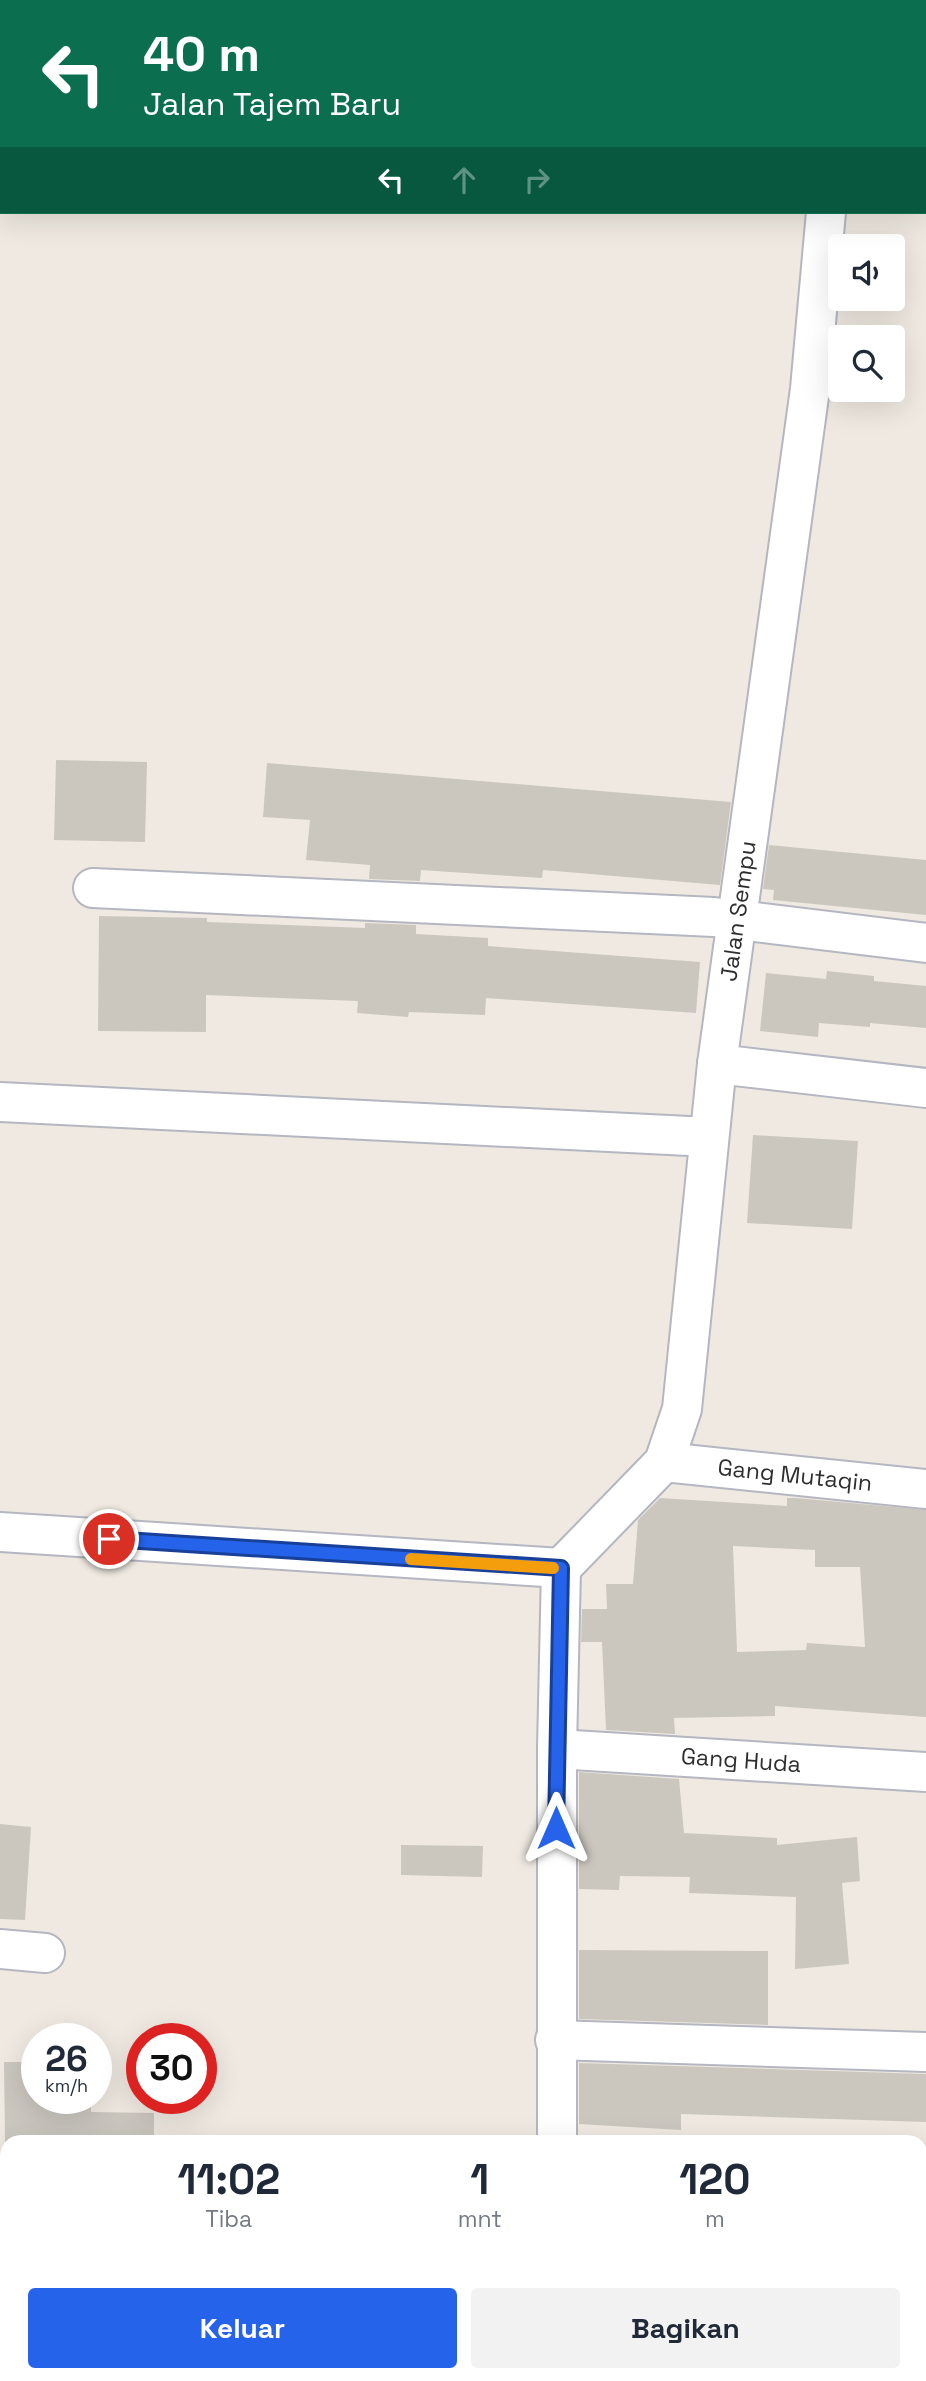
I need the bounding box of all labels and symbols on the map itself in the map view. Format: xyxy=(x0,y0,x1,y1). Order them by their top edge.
street label: Jalan Sempu xyxy=(713,839,763,983)
street label: Gang Mutaqin xyxy=(716,1452,874,1498)
pin xyxy=(79,1509,139,1569)
street label: Gang Huda xyxy=(680,1741,802,1779)
position arrow xyxy=(519,1791,593,1865)
speed limit sign: 30 xyxy=(126,2023,217,2114)

